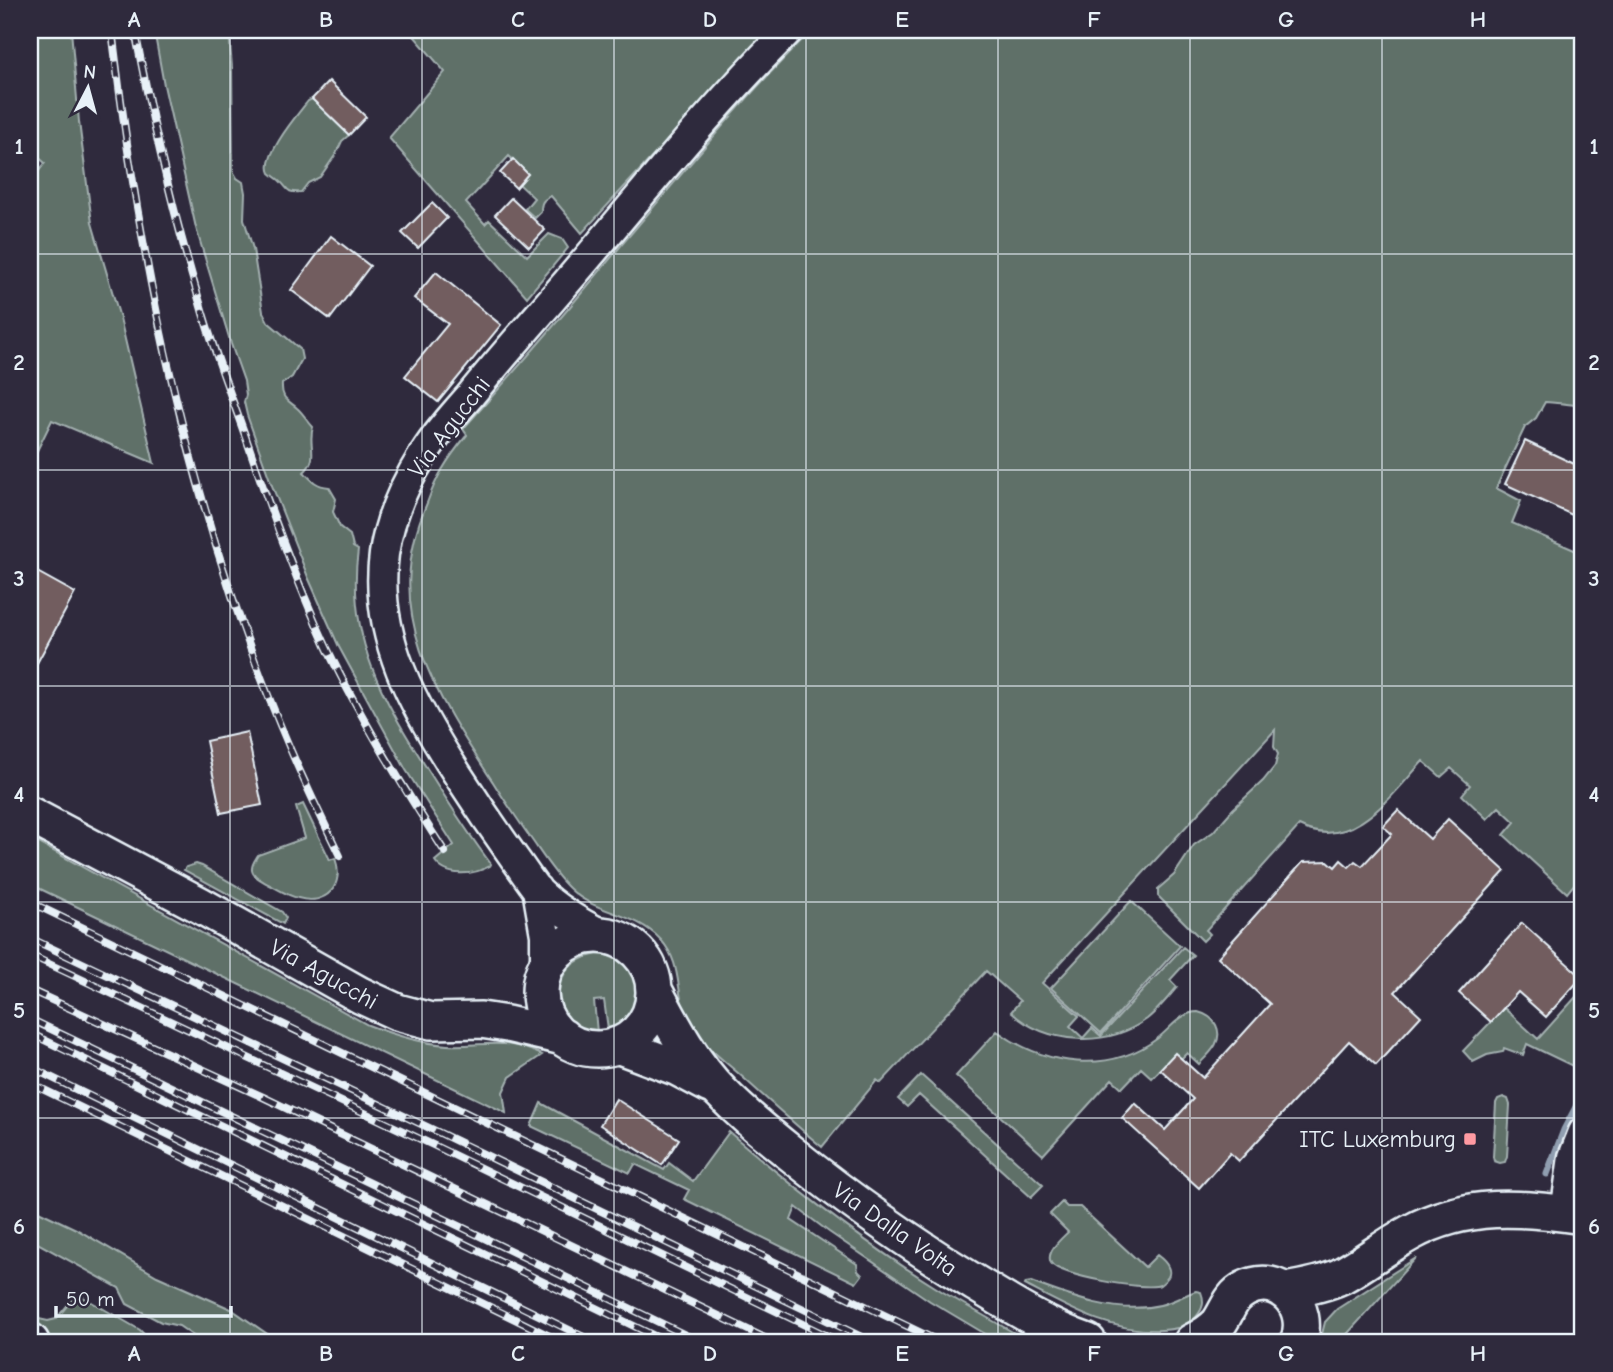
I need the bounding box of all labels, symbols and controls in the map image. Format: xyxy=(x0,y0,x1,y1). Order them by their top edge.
text: A xyxy=(128,6,141,33)
text: B xyxy=(319,6,333,33)
text: C xyxy=(511,6,525,33)
text: D xyxy=(703,6,717,33)
text: E xyxy=(895,6,909,33)
text: F xyxy=(1087,6,1101,33)
text: G xyxy=(1278,6,1294,33)
text: H xyxy=(1470,6,1486,33)
north arrow xyxy=(52,52,122,122)
text: N xyxy=(82,61,97,84)
text: 1 xyxy=(14,133,24,160)
text: 1 xyxy=(1589,133,1599,160)
text: 2 xyxy=(13,349,25,376)
text: 2 xyxy=(1588,349,1600,376)
street label: Via Agucchi xyxy=(402,371,496,483)
text: 3 xyxy=(13,565,25,592)
text: 3 xyxy=(1588,565,1600,592)
text: 4 xyxy=(14,781,25,808)
text: 4 xyxy=(1589,781,1600,808)
street label: Via Agucchi xyxy=(265,933,383,1015)
text: 5 xyxy=(13,997,25,1024)
text: 5 xyxy=(1588,997,1600,1024)
place label: ITC Luxemburg xyxy=(1299,1125,1456,1153)
marker: ITC Luxemburg xyxy=(1462,1131,1478,1147)
street label: Via Dalla Volta xyxy=(828,1176,962,1282)
text: 6 xyxy=(13,1213,25,1240)
text: 6 xyxy=(1588,1213,1600,1240)
scale bar xyxy=(56,1274,231,1318)
text: 50 m xyxy=(66,1287,115,1311)
text: A xyxy=(128,1340,141,1367)
text: B xyxy=(319,1340,333,1367)
text: C xyxy=(511,1340,525,1367)
text: D xyxy=(703,1340,717,1367)
text: E xyxy=(895,1340,909,1367)
text: F xyxy=(1087,1340,1101,1367)
text: G xyxy=(1278,1340,1294,1367)
text: H xyxy=(1470,1340,1486,1367)

